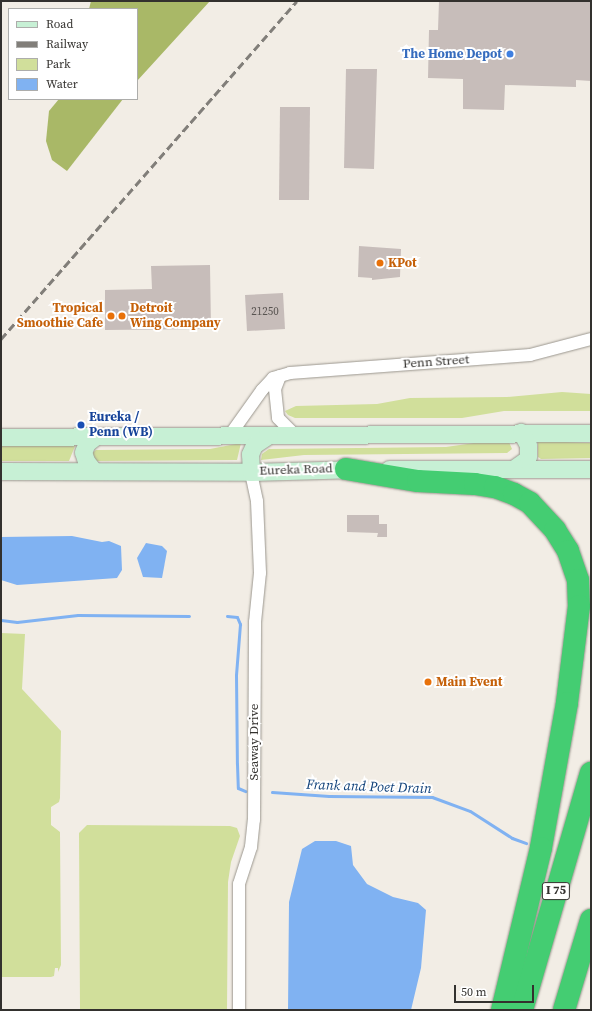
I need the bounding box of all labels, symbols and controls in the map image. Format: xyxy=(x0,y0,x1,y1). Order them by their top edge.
legend xyxy=(8,8,138,100)
text: Road xyxy=(46,16,73,32)
text: Railway xyxy=(46,36,88,52)
place label: The Home Depot xyxy=(402,46,502,62)
marker: The Home Depot xyxy=(505,49,515,59)
text: Park xyxy=(46,56,71,72)
text: Water xyxy=(46,76,78,92)
place label: KPot xyxy=(388,255,417,271)
marker: KPot xyxy=(375,258,385,268)
place label: Tropical Smoothie Cafe xyxy=(17,301,103,332)
place label: Detroit Wing Company xyxy=(130,301,221,332)
house number: 21250 xyxy=(251,305,279,319)
marker: Tropical Smoothie Cafe xyxy=(106,311,116,321)
marker: Detroit Wing Company xyxy=(117,311,127,321)
street label: Penn Street xyxy=(402,352,470,372)
place label: Eureka / Penn (WB) xyxy=(89,410,153,441)
marker: Eureka / Penn (WB) xyxy=(76,420,86,430)
street label: Eureka Road xyxy=(259,461,333,479)
place label: Main Event xyxy=(436,674,502,690)
marker: Main Event xyxy=(423,677,433,687)
street label: Seaway Drive xyxy=(246,704,262,780)
water label: Frank and Poet Drain xyxy=(306,775,432,797)
road number: I 75 xyxy=(541,881,571,901)
scale bar xyxy=(456,977,536,1003)
text: 50 m xyxy=(461,984,487,1000)

